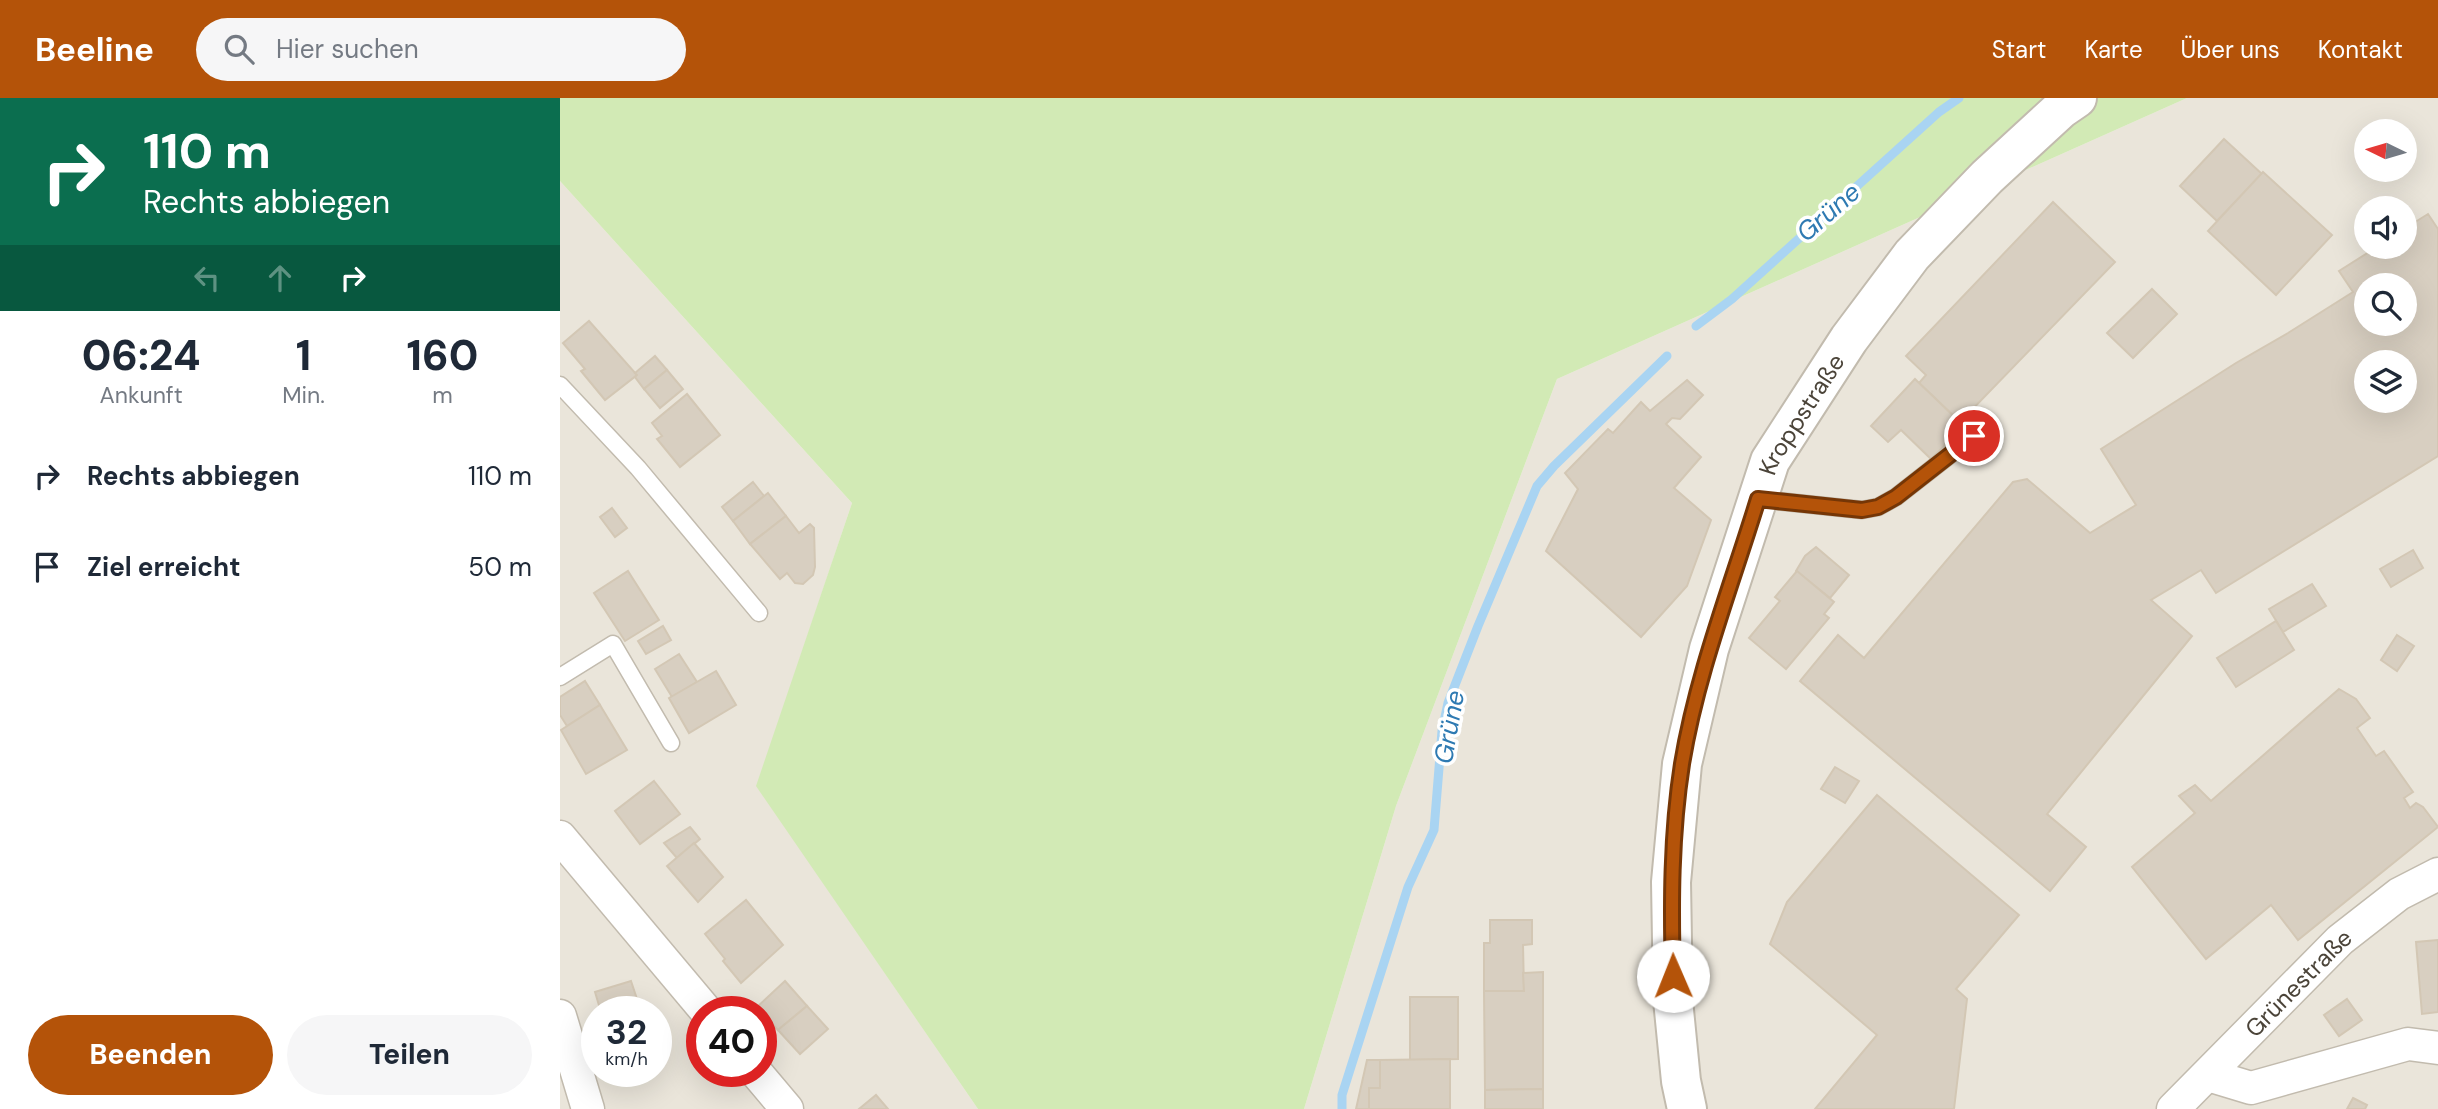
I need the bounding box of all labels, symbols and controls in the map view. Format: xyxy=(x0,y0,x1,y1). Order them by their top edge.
search box xyxy=(196,18,686,81)
text: Beeline xyxy=(35,28,154,71)
icon: search xyxy=(220,30,258,68)
text: Hier suchen xyxy=(276,32,419,66)
text: Start xyxy=(1992,34,2046,65)
text: Karte xyxy=(2084,34,2143,65)
text: Über uns xyxy=(2181,34,2280,65)
text: Kontakt xyxy=(2318,34,2403,65)
text: 110 m xyxy=(143,119,271,183)
north arrow xyxy=(2354,119,2417,182)
map controls xyxy=(2354,119,2417,413)
icon: right xyxy=(28,126,119,217)
water label: Grüne xyxy=(1789,175,1867,249)
text: Rechts abbiegen xyxy=(143,181,390,223)
button: sound xyxy=(2354,196,2417,259)
icon: left xyxy=(188,259,226,297)
icon: ahead xyxy=(261,259,299,297)
icon: right xyxy=(334,259,372,297)
button: search xyxy=(2354,273,2417,336)
text: 06:24 xyxy=(82,328,200,383)
text: 1 xyxy=(296,328,311,383)
text: 160 xyxy=(406,328,478,383)
street label: Kroppstraße xyxy=(1751,348,1851,479)
button: layers xyxy=(2354,350,2417,413)
text: Ankunft xyxy=(99,380,183,410)
text: Min. xyxy=(282,380,325,410)
text: m xyxy=(432,380,453,410)
pin xyxy=(1944,406,2004,466)
icon: arrive xyxy=(1955,417,1993,455)
icon: right xyxy=(28,457,66,495)
text: Rechts abbiegen xyxy=(87,459,300,493)
text: 110 m xyxy=(468,459,532,493)
icon: arrive xyxy=(28,548,66,586)
text: Ziel erreicht xyxy=(87,550,240,584)
text: 50 m xyxy=(468,550,532,584)
water label: Grüne xyxy=(1426,688,1472,766)
street label: Grünestraße xyxy=(2238,921,2358,1043)
position arrow xyxy=(1636,939,1710,1013)
speed limit sign: 40 xyxy=(686,996,777,1087)
text: 32 xyxy=(606,1009,647,1055)
button: Beenden xyxy=(28,1015,273,1095)
button: Teilen xyxy=(287,1015,532,1095)
text: km/h xyxy=(605,1047,648,1071)

